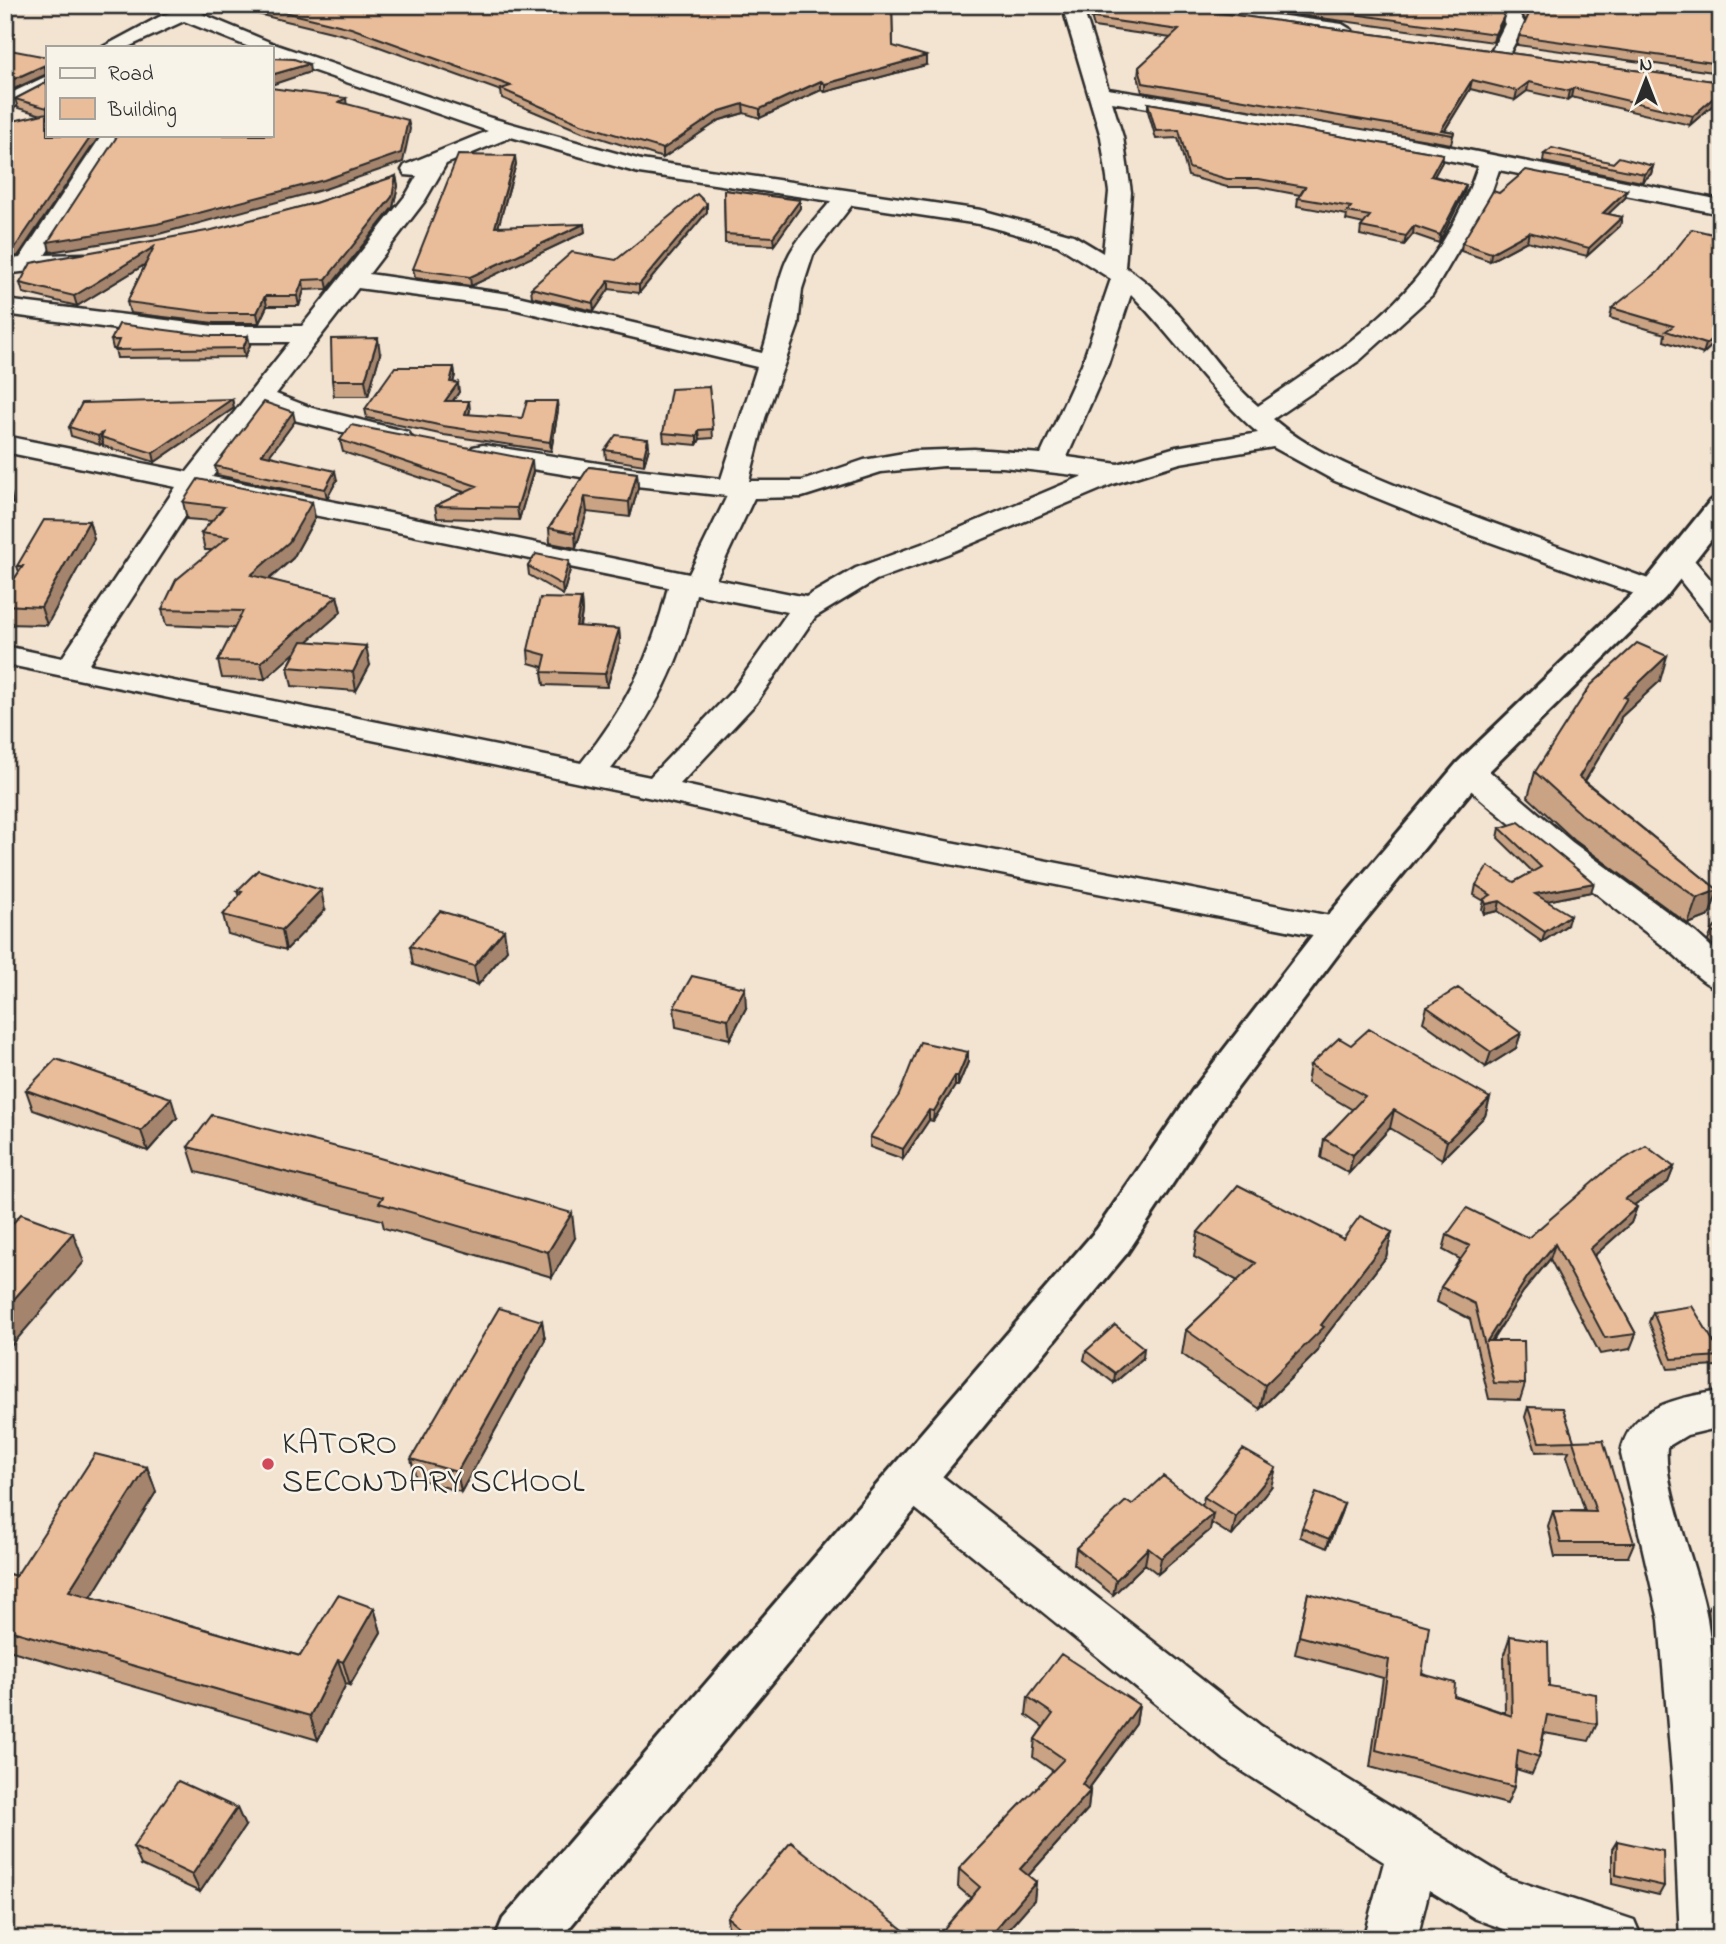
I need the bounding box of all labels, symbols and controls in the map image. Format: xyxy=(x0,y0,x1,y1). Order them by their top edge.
legend xyxy=(46,46,273,136)
north arrow xyxy=(1610,46,1680,116)
text: N xyxy=(1640,52,1653,79)
text: Road xyxy=(108,60,154,90)
text: Building xyxy=(107,96,177,128)
place label: KATORO SECONDARY SCHOOL xyxy=(282,1421,585,1507)
marker: KATORO SECONDARY SCHOOL xyxy=(260,1456,276,1472)

